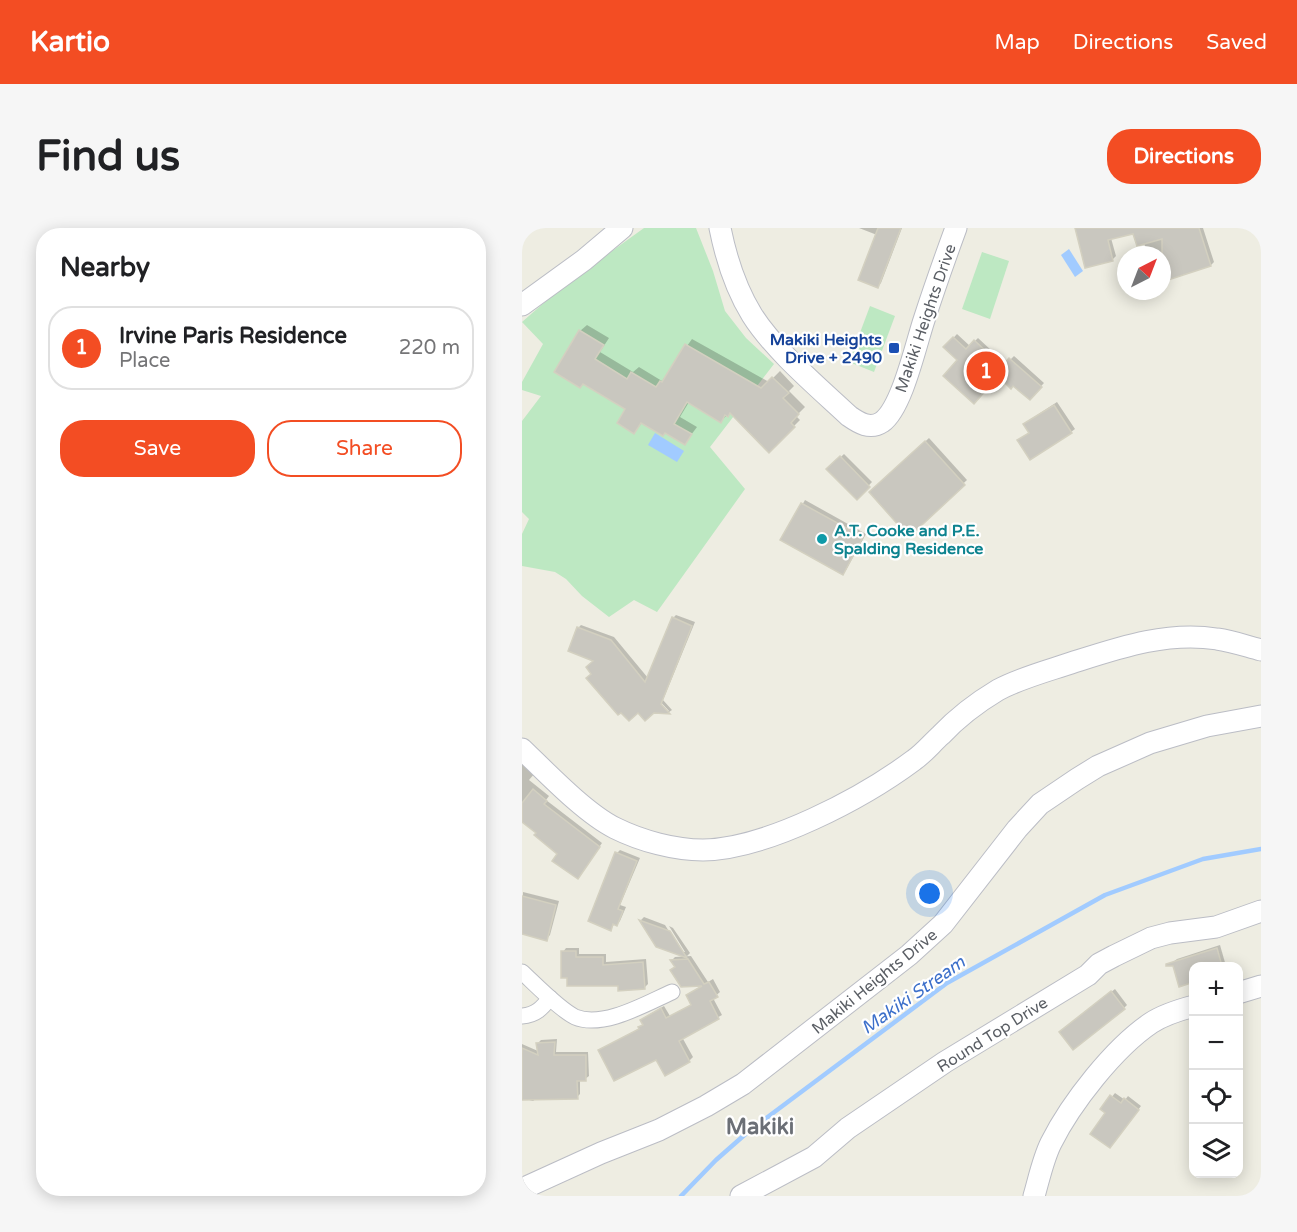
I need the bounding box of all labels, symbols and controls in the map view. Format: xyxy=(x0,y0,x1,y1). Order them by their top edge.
text: Kartio xyxy=(30,25,110,59)
text: Map xyxy=(994,30,1040,55)
text: Directions xyxy=(1073,30,1173,55)
text: Saved xyxy=(1206,30,1267,55)
button: Directions xyxy=(1107,129,1261,184)
text: Find us xyxy=(36,131,180,182)
street label: Makiki Heights Drive xyxy=(891,241,961,395)
north arrow xyxy=(1117,246,1171,300)
text: Nearby xyxy=(60,252,150,283)
text: Irvine Paris Residence xyxy=(119,323,347,349)
place label: Makiki Heights Drive + 2490 xyxy=(770,330,882,368)
text: 1 xyxy=(75,336,88,360)
text: 220 m xyxy=(399,336,460,360)
marker: Makiki Heights Drive + 2490 xyxy=(887,341,901,355)
pin: 1 xyxy=(966,348,1006,394)
text: Place xyxy=(119,349,170,373)
button: Save xyxy=(60,420,255,477)
button: Share xyxy=(267,420,462,477)
place label: A.T. Cooke and P.E. Spalding Residence xyxy=(834,521,983,559)
marker: A.T. Cooke and P.E. Spalding Residence xyxy=(815,532,829,546)
your location xyxy=(915,879,944,908)
street label: Makiki Heights Drive xyxy=(808,925,942,1039)
water label: Makiki Stream xyxy=(857,951,970,1039)
map controls xyxy=(1189,962,1243,1178)
button: + xyxy=(1189,962,1243,1016)
street label: Round Top Drive xyxy=(933,993,1052,1077)
button: − xyxy=(1189,1016,1243,1070)
button: locate xyxy=(1189,1070,1243,1124)
district label: Makiki xyxy=(726,1114,794,1140)
button: layers xyxy=(1189,1124,1243,1178)

